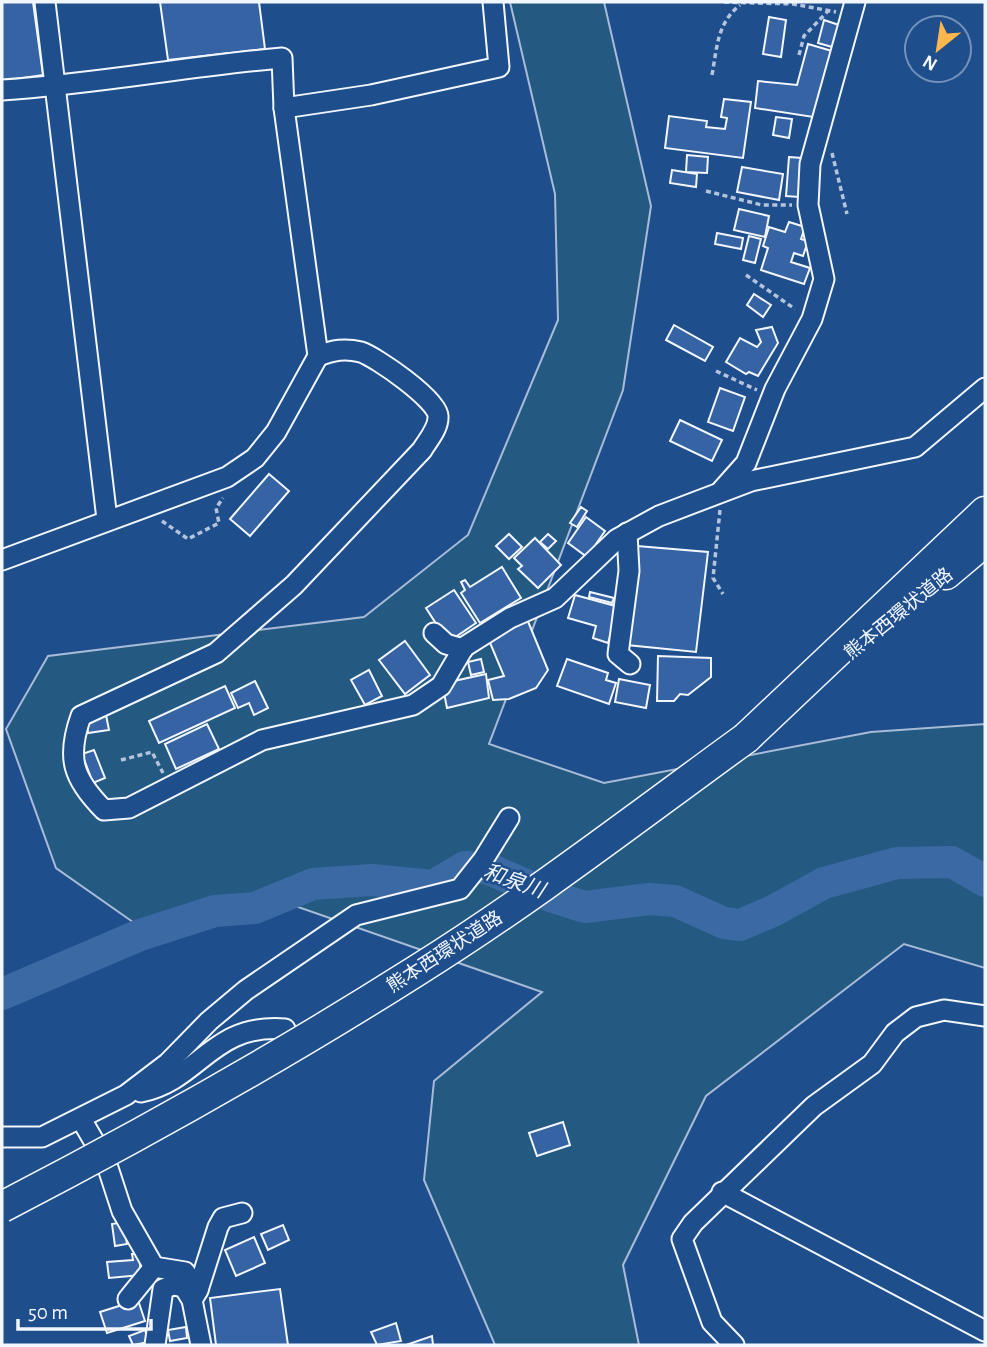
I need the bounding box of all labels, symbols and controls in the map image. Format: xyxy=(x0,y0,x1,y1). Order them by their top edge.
north arrow xyxy=(903,14,973,84)
text: N xyxy=(920,51,941,74)
street label: 熊本西環状道路 xyxy=(841,564,957,663)
water label: 和泉川 xyxy=(481,860,549,902)
street label: 熊本西環状道路 xyxy=(383,907,506,996)
scale bar xyxy=(18,1288,150,1332)
text: 50 m xyxy=(28,1302,68,1323)

